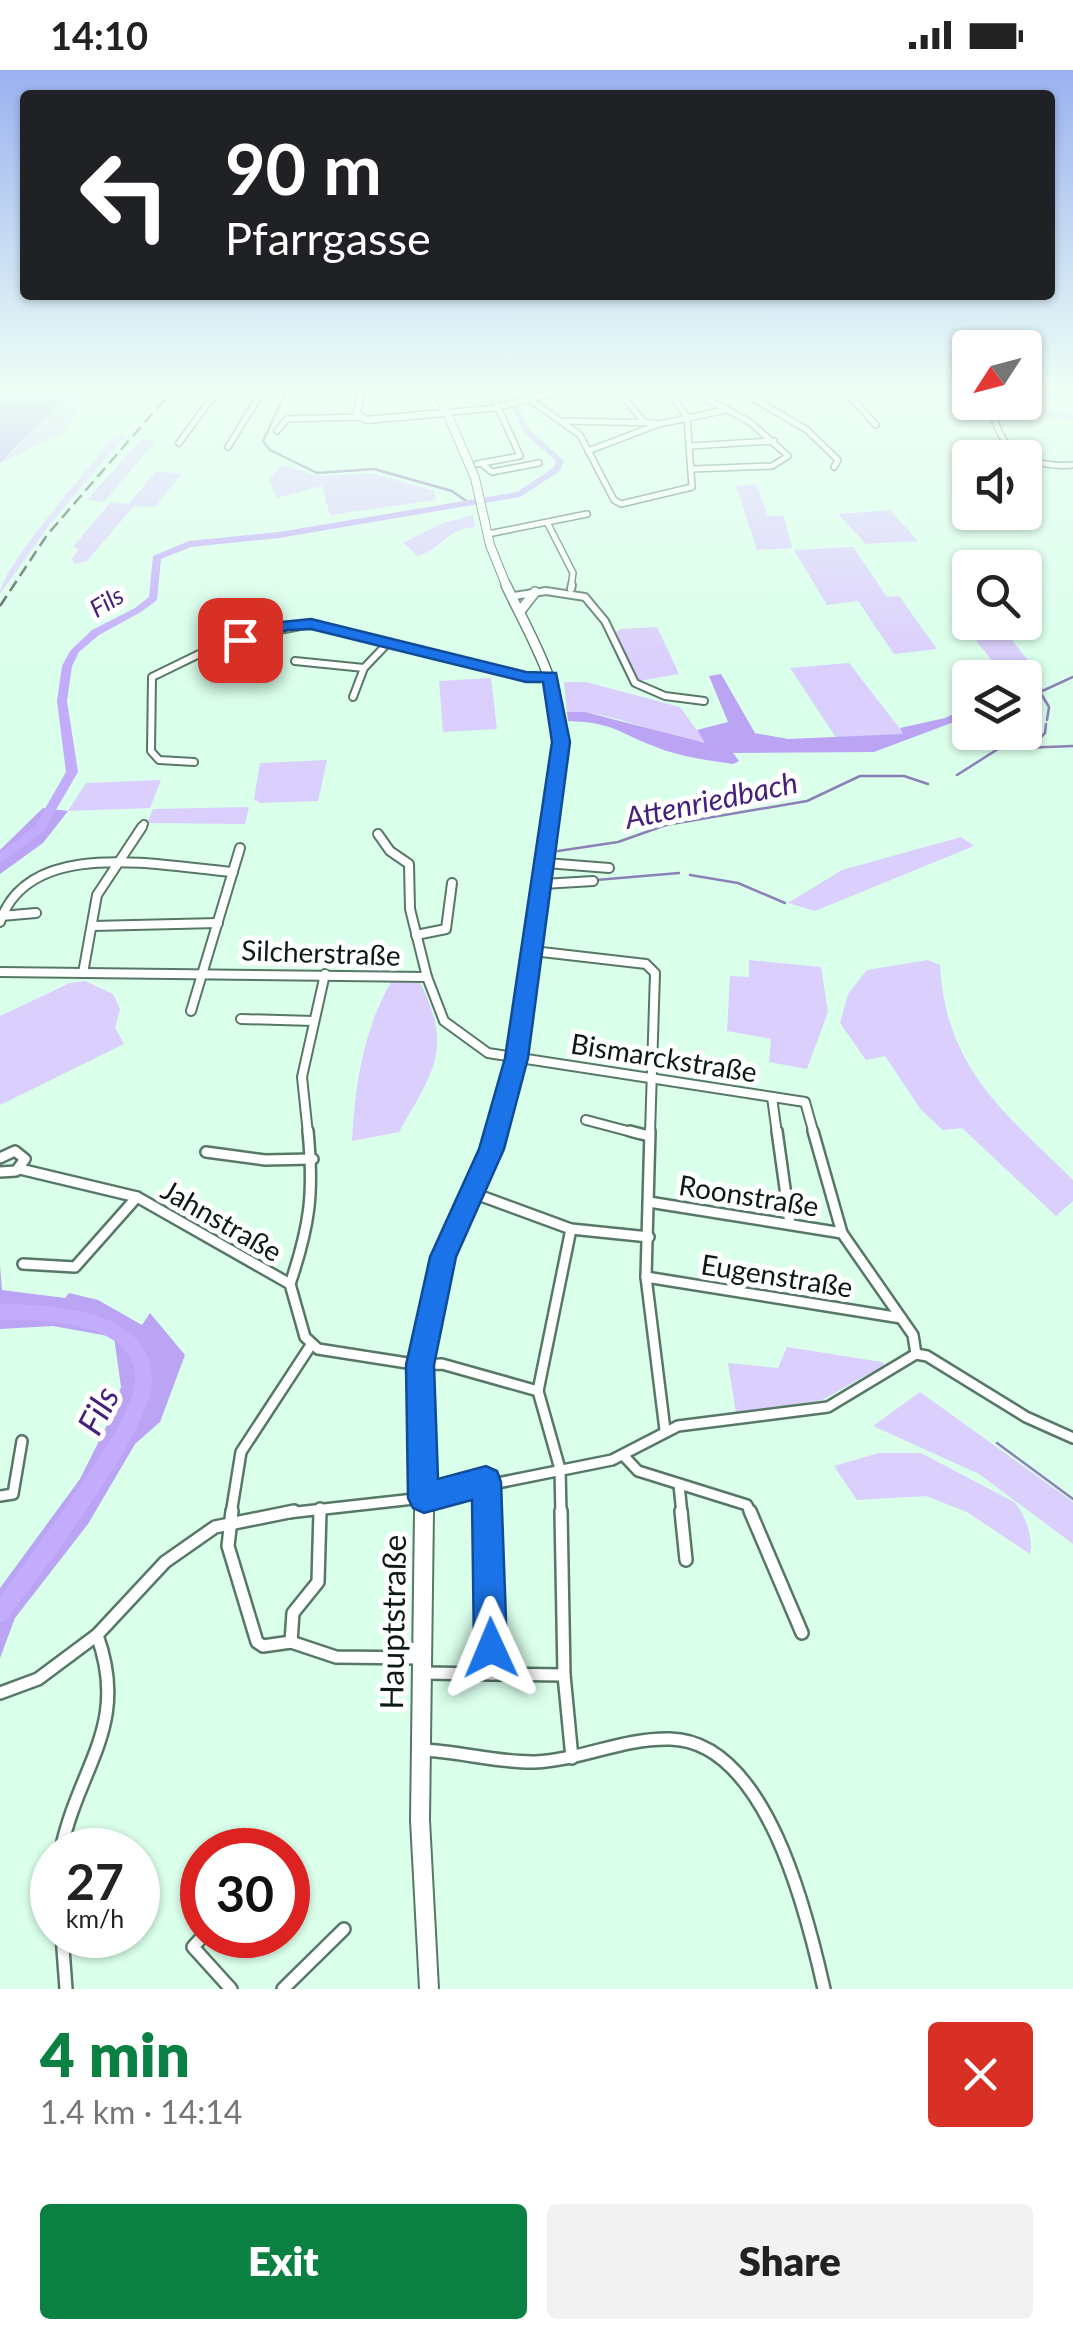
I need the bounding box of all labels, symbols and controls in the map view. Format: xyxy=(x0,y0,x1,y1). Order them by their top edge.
text: 14:10 xyxy=(50,12,148,58)
text: 90 m xyxy=(225,126,382,210)
icon: left xyxy=(60,130,190,260)
text: Pfarrgasse xyxy=(225,211,431,265)
north arrow xyxy=(952,330,1042,420)
map controls xyxy=(952,330,1042,750)
button: sound xyxy=(952,440,1042,530)
button: search xyxy=(952,550,1042,640)
water label: Fils xyxy=(84,579,128,623)
pin xyxy=(198,598,283,683)
icon: arrive xyxy=(213,613,268,668)
button: layers xyxy=(952,660,1042,750)
water label: Attenriedbach xyxy=(620,763,801,835)
street label: Silcherstraße xyxy=(241,932,401,972)
street label: Bismarckstraße xyxy=(569,1026,759,1088)
street label: Roonstraße xyxy=(677,1167,821,1223)
street label: Jahnstraße xyxy=(156,1172,288,1268)
street label: Eugenstraße xyxy=(699,1246,855,1304)
water label: Fils xyxy=(67,1379,127,1441)
street label: Hauptstraße xyxy=(371,1534,413,1710)
position arrow xyxy=(439,1596,543,1700)
speed limit sign: 30 xyxy=(180,1828,310,1958)
text: 27 xyxy=(66,1851,124,1911)
text: km/h xyxy=(66,1903,124,1933)
text: 4 min xyxy=(40,2018,190,2090)
button: close xyxy=(928,2022,1033,2127)
text: 1.4 km · 14:14 xyxy=(40,2092,242,2131)
button: Exit xyxy=(40,2204,527,2319)
button: Share xyxy=(547,2204,1033,2319)

